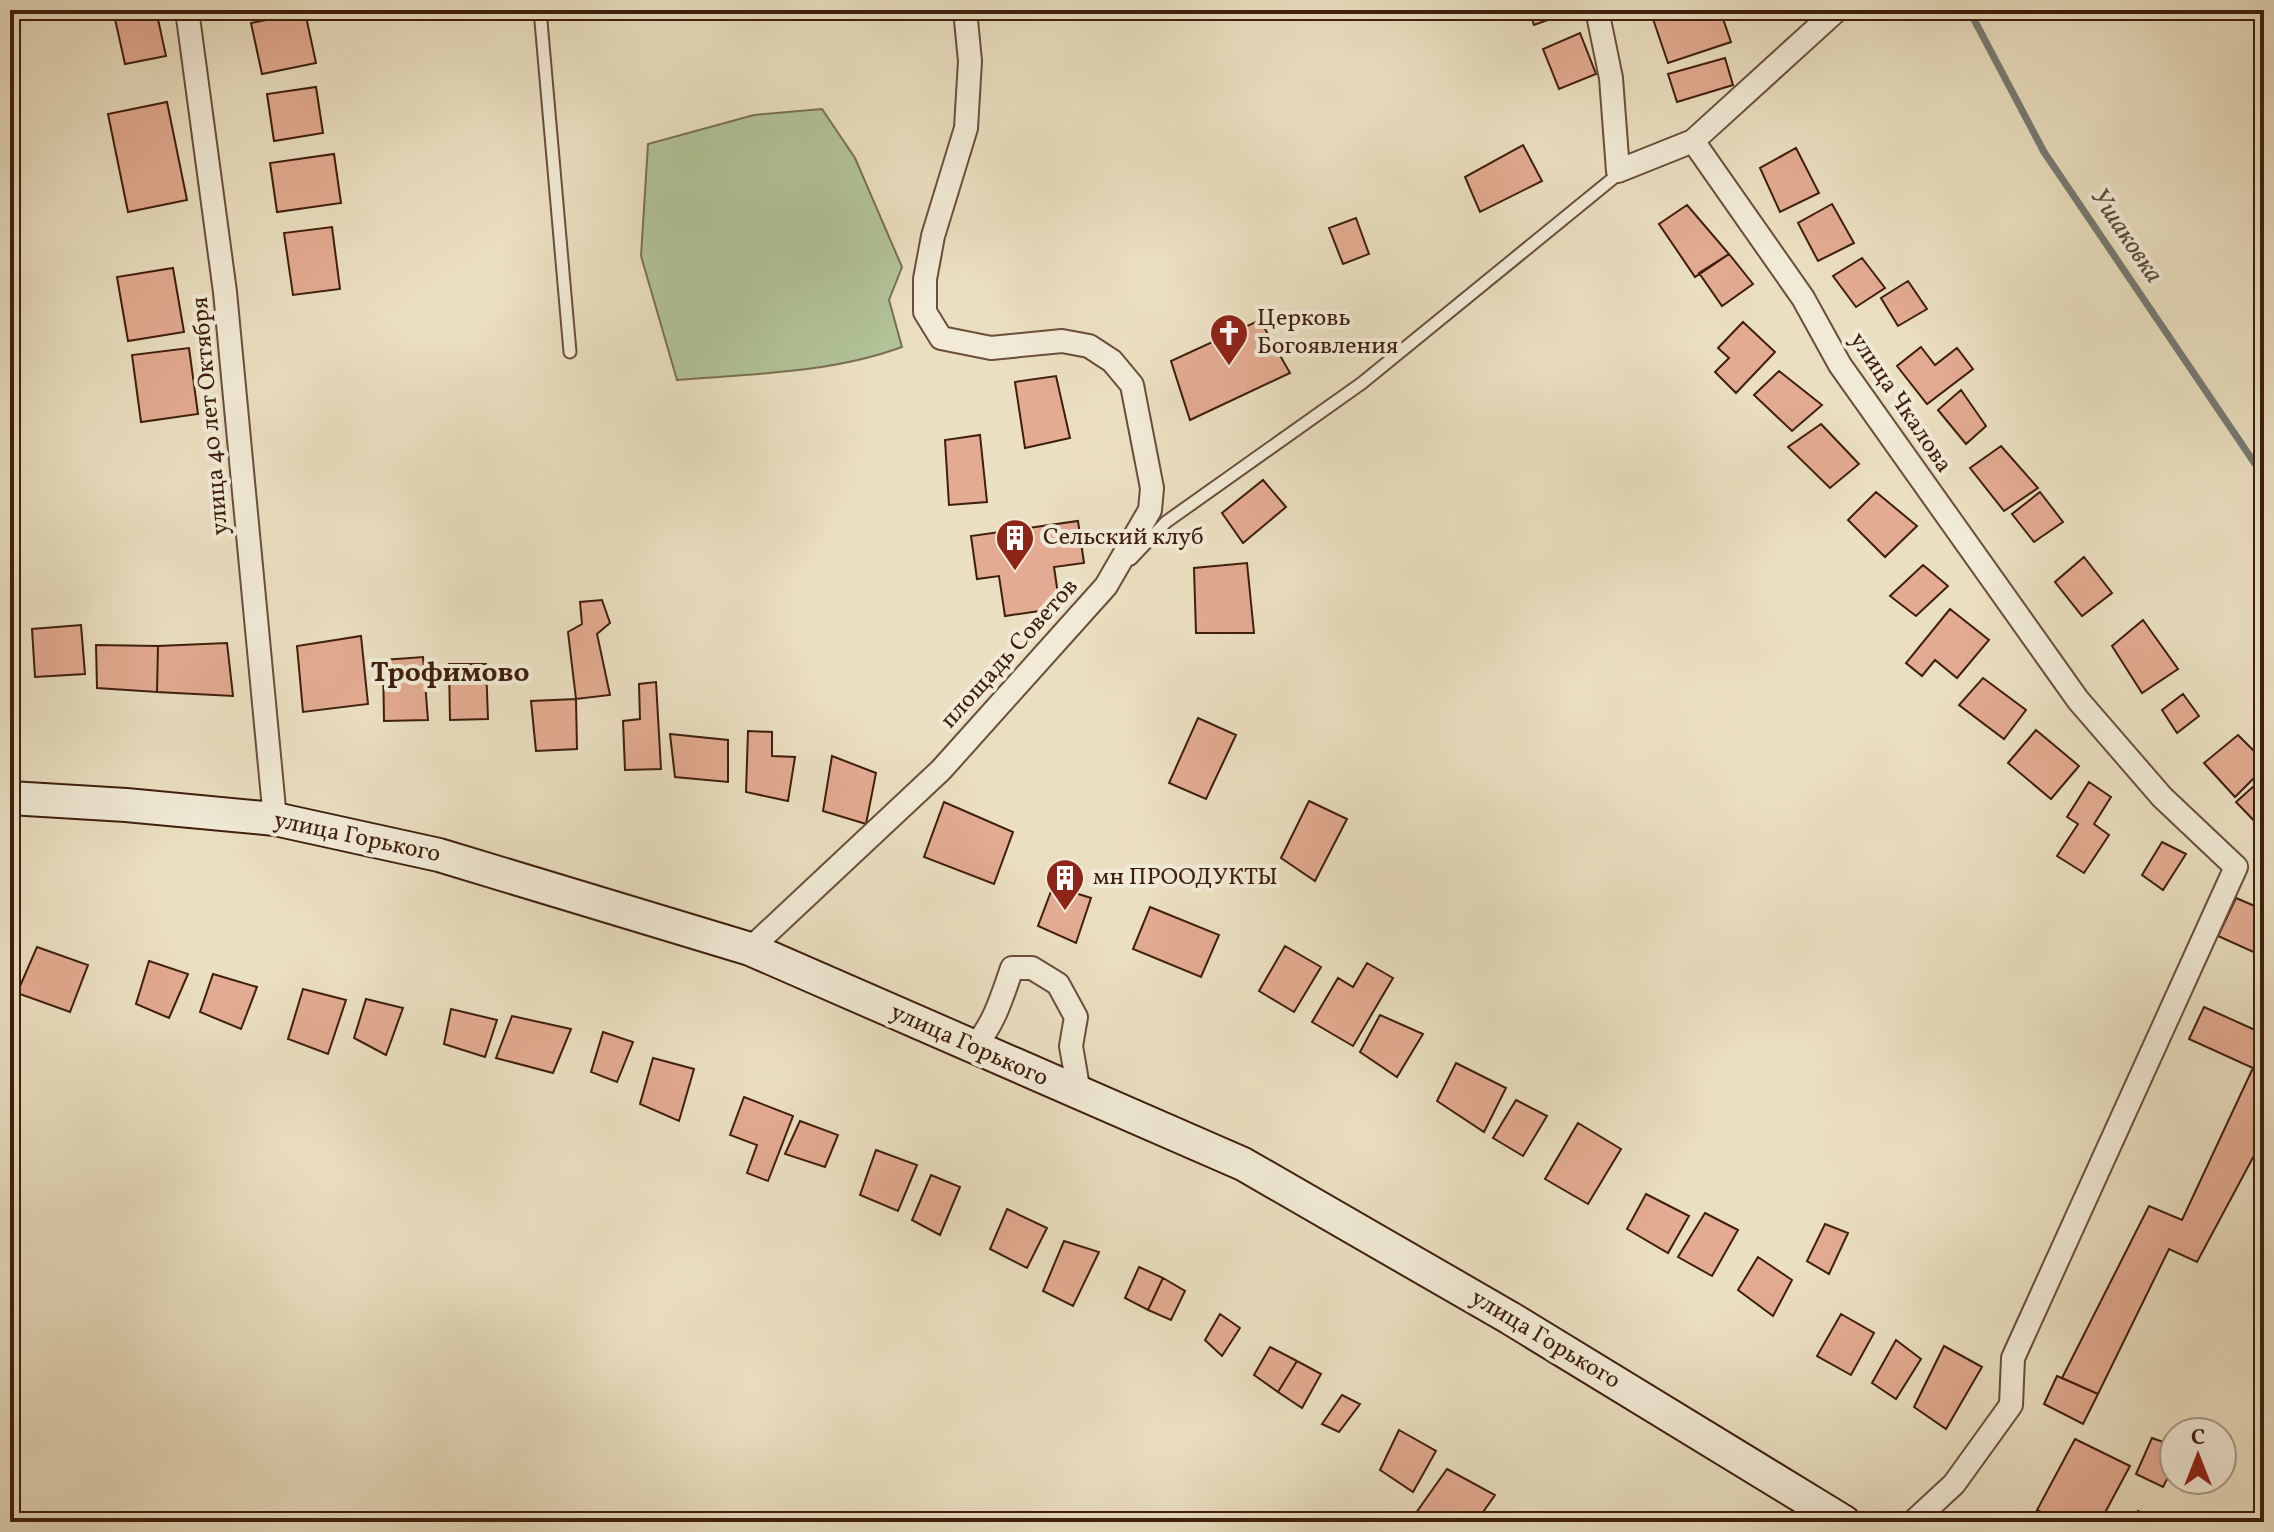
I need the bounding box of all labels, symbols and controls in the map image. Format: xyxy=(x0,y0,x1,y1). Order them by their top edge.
water label: Ушаковка xyxy=(2081,181,2171,291)
street label: улица 40 лет Октября xyxy=(184,295,238,537)
place label: Церковь Богоявления xyxy=(1257,302,1398,364)
church icon: Церковь Богоявления xyxy=(1208,312,1250,367)
street label: улица Чкалова xyxy=(1840,326,1960,480)
building icon: Сельский клуб xyxy=(994,517,1036,572)
place label: Сельский клуб xyxy=(1043,521,1204,555)
street label: площадь Советов xyxy=(933,571,1087,737)
district label: Трофимово xyxy=(371,654,529,693)
street label: улица Горького xyxy=(270,804,444,872)
building icon: мн ПРООДУКТЫ xyxy=(1044,857,1086,912)
place label: мн ПРООДУКТЫ xyxy=(1093,861,1278,895)
street label: улица Горького xyxy=(885,996,1053,1096)
street label: улица Горького xyxy=(1463,1282,1627,1398)
north arrow xyxy=(2158,1416,2238,1496)
text: С xyxy=(2191,1423,2205,1454)

